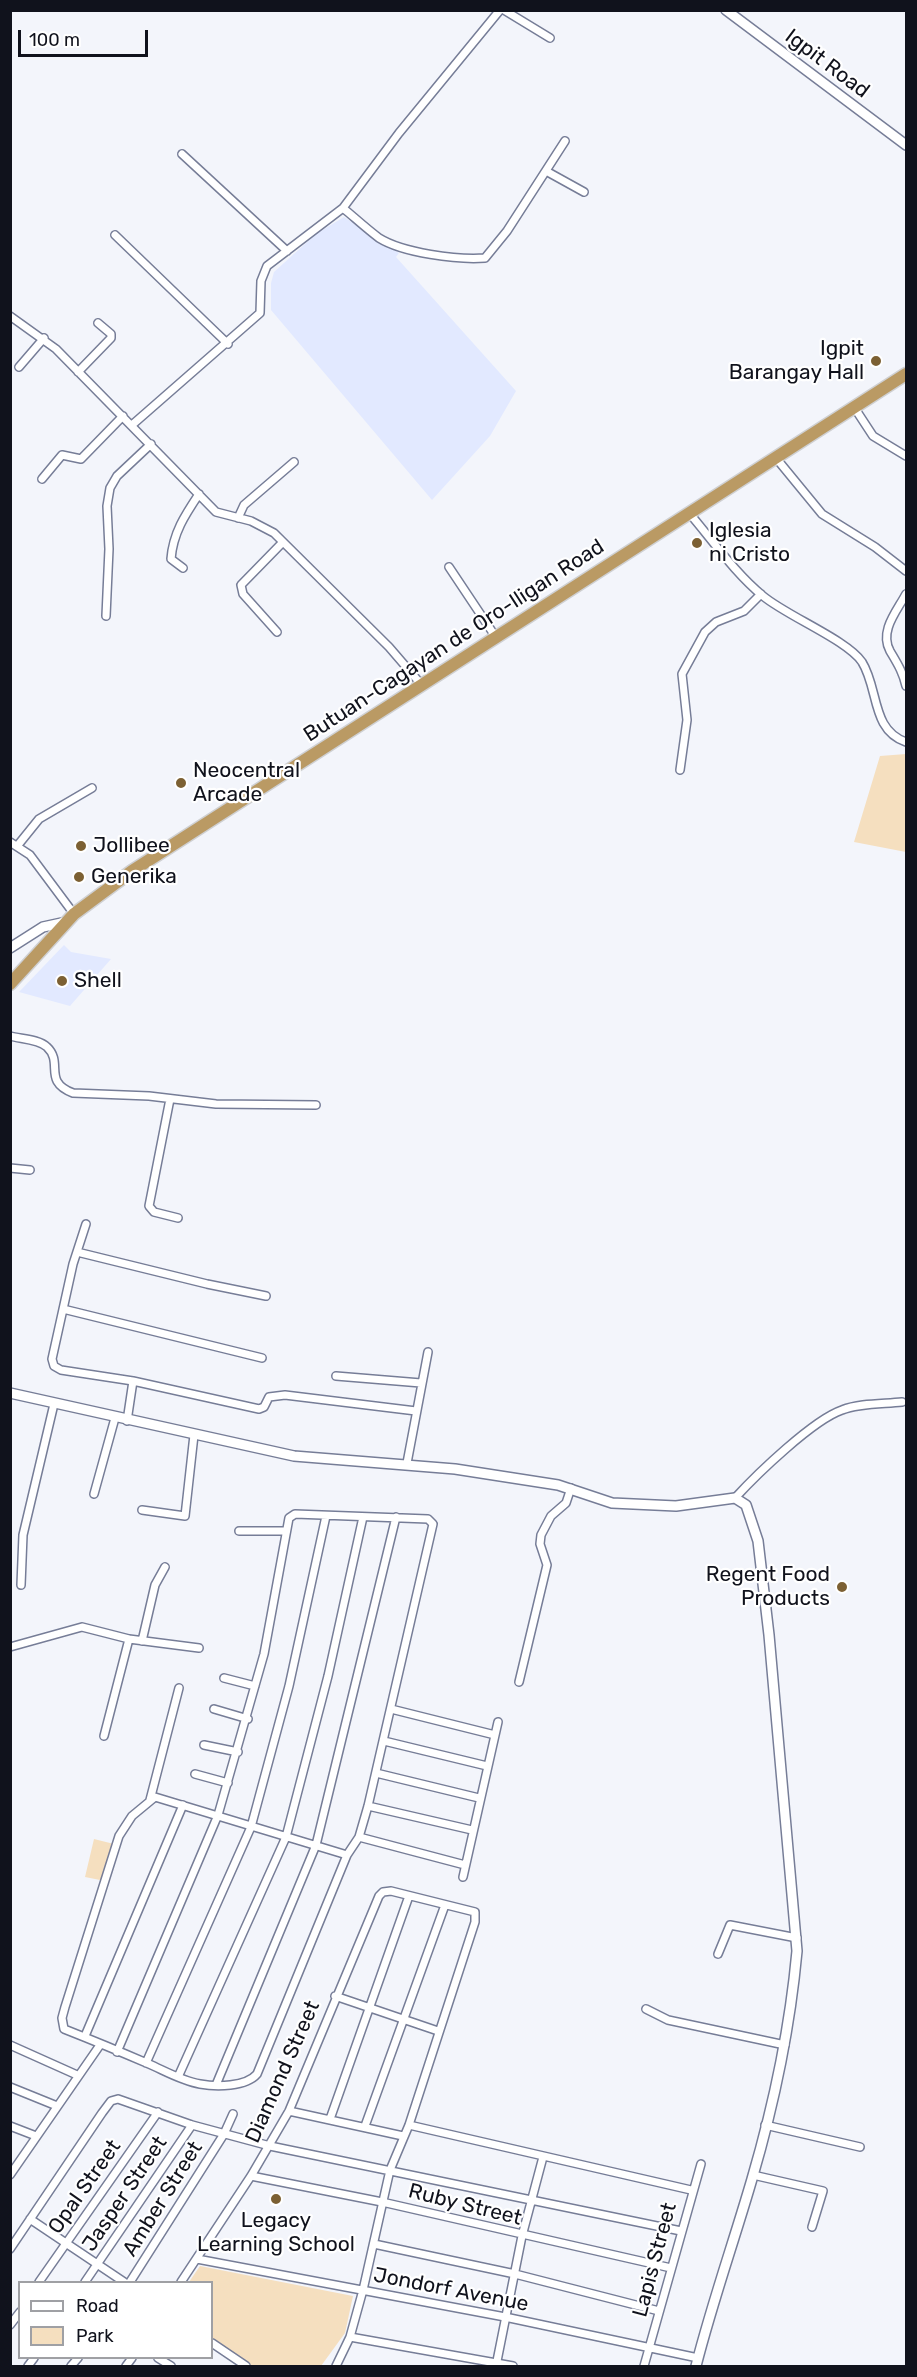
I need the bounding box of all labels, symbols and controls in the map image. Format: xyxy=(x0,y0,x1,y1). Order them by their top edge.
scale bar xyxy=(21,18,152,56)
street label: Igpit Road xyxy=(780,24,874,104)
text: 100 m xyxy=(29,29,80,51)
place label: Igpit Barangay Hall xyxy=(729,336,864,386)
marker: Igpit Barangay Hall xyxy=(869,354,883,368)
place label: Iglesia ni Cristo xyxy=(709,518,790,568)
street label: Butuan-Cagayan de Oro-Iligan Road xyxy=(299,534,609,748)
marker: Iglesia ni Cristo xyxy=(690,536,704,550)
place label: Neocentral Arcade xyxy=(193,758,300,808)
marker: Neocentral Arcade xyxy=(174,776,188,790)
place label: Jollibee xyxy=(93,833,170,859)
marker: Jollibee xyxy=(74,839,88,853)
place label: Generika xyxy=(91,864,177,890)
marker: Generika xyxy=(72,870,86,884)
place label: Shell xyxy=(74,968,122,994)
marker: Shell xyxy=(55,974,69,988)
place label: Regent Food Products xyxy=(706,1562,830,1612)
marker: Regent Food Products xyxy=(835,1580,849,1594)
street label: Diamond Street xyxy=(240,1997,326,2147)
street label: Jasper Street xyxy=(77,2132,173,2256)
street label: Opal Street xyxy=(43,2135,127,2239)
street label: Amber Street xyxy=(118,2137,208,2261)
street label: Ruby Street xyxy=(406,2179,524,2231)
marker: Legacy Learning School xyxy=(269,2192,283,2206)
street label: Lapis Street xyxy=(628,2200,682,2320)
place label: Legacy Learning School xyxy=(197,2208,355,2258)
street label: Jondorf Avenue xyxy=(371,2263,531,2317)
legend xyxy=(18,2281,213,2359)
text: Road xyxy=(76,2295,119,2317)
text: Park xyxy=(76,2325,113,2347)

